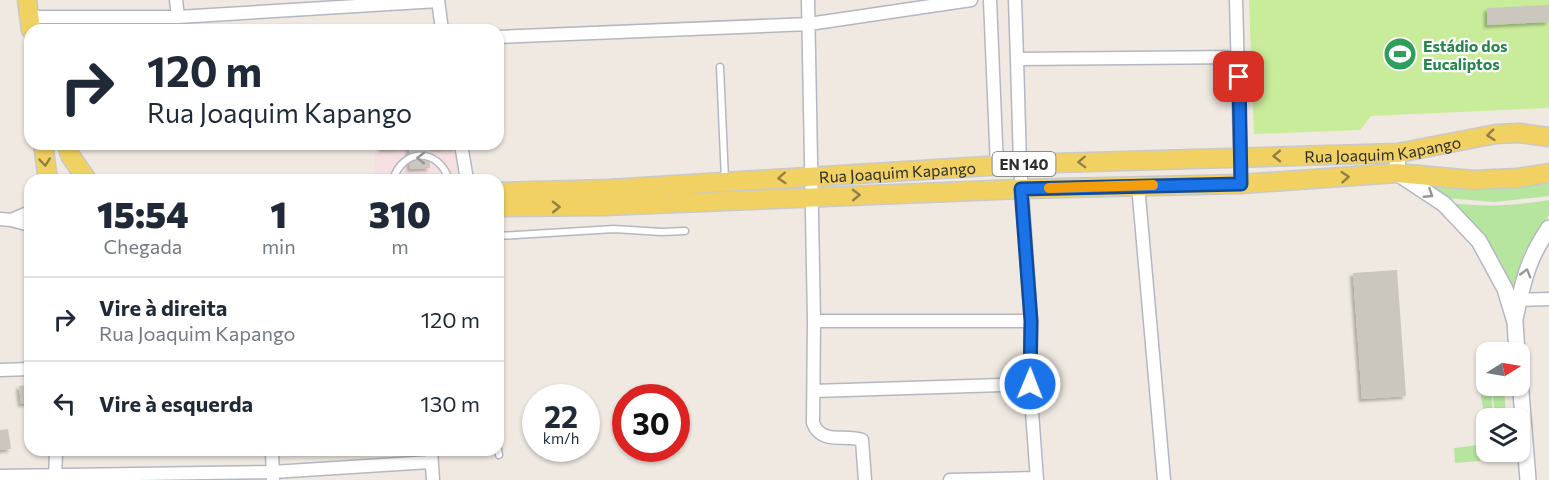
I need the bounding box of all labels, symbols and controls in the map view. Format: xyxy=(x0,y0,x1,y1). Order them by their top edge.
sports icon: Estádio dos Eucaliptos xyxy=(1382,36,1418,72)
place label: Estádio dos Eucaliptos xyxy=(1423,36,1508,73)
text: 120 m xyxy=(147,44,262,96)
icon: right xyxy=(48,48,126,126)
pin xyxy=(1213,51,1264,102)
icon: arrive xyxy=(1222,60,1255,93)
text: Rua Joaquim Kapango xyxy=(147,96,412,129)
one-way arrow xyxy=(1486,128,1495,141)
street label: Rua Joaquim Kapango xyxy=(1304,132,1462,165)
one-way arrow xyxy=(1272,150,1281,162)
one-way arrow xyxy=(416,152,425,164)
road number: EN 140 xyxy=(992,152,1056,176)
one-way arrow xyxy=(1077,156,1086,168)
one-way arrow xyxy=(38,157,51,167)
street label: Rua Joaquim Kapango xyxy=(818,157,977,186)
one-way arrow xyxy=(778,171,787,184)
one-way arrow xyxy=(1340,171,1349,184)
one-way arrow xyxy=(1423,187,1433,199)
one-way arrow xyxy=(852,189,861,202)
text: 15:54 xyxy=(97,191,189,235)
text: 1 xyxy=(270,191,287,235)
text: 310 xyxy=(369,191,431,235)
one-way arrow xyxy=(552,200,561,213)
text: Chegada xyxy=(103,234,182,258)
text: min xyxy=(262,234,296,258)
text: m xyxy=(391,234,409,258)
one-way arrow xyxy=(1519,268,1531,279)
text: Vire à direita xyxy=(99,294,227,321)
icon: right xyxy=(48,303,81,336)
text: 120 m xyxy=(421,306,480,333)
text: Rua Joaquim Kapango xyxy=(99,321,295,345)
north arrow xyxy=(1476,342,1530,396)
map controls xyxy=(1476,342,1530,462)
position arrow xyxy=(998,352,1062,416)
speed limit sign: 30 xyxy=(612,384,690,462)
icon: left xyxy=(48,387,81,420)
text: Vire à esquerda xyxy=(99,390,253,417)
text: 130 m xyxy=(420,390,480,417)
text: 22 xyxy=(544,397,578,434)
button: layers xyxy=(1476,408,1530,462)
text: km/h xyxy=(543,429,579,447)

